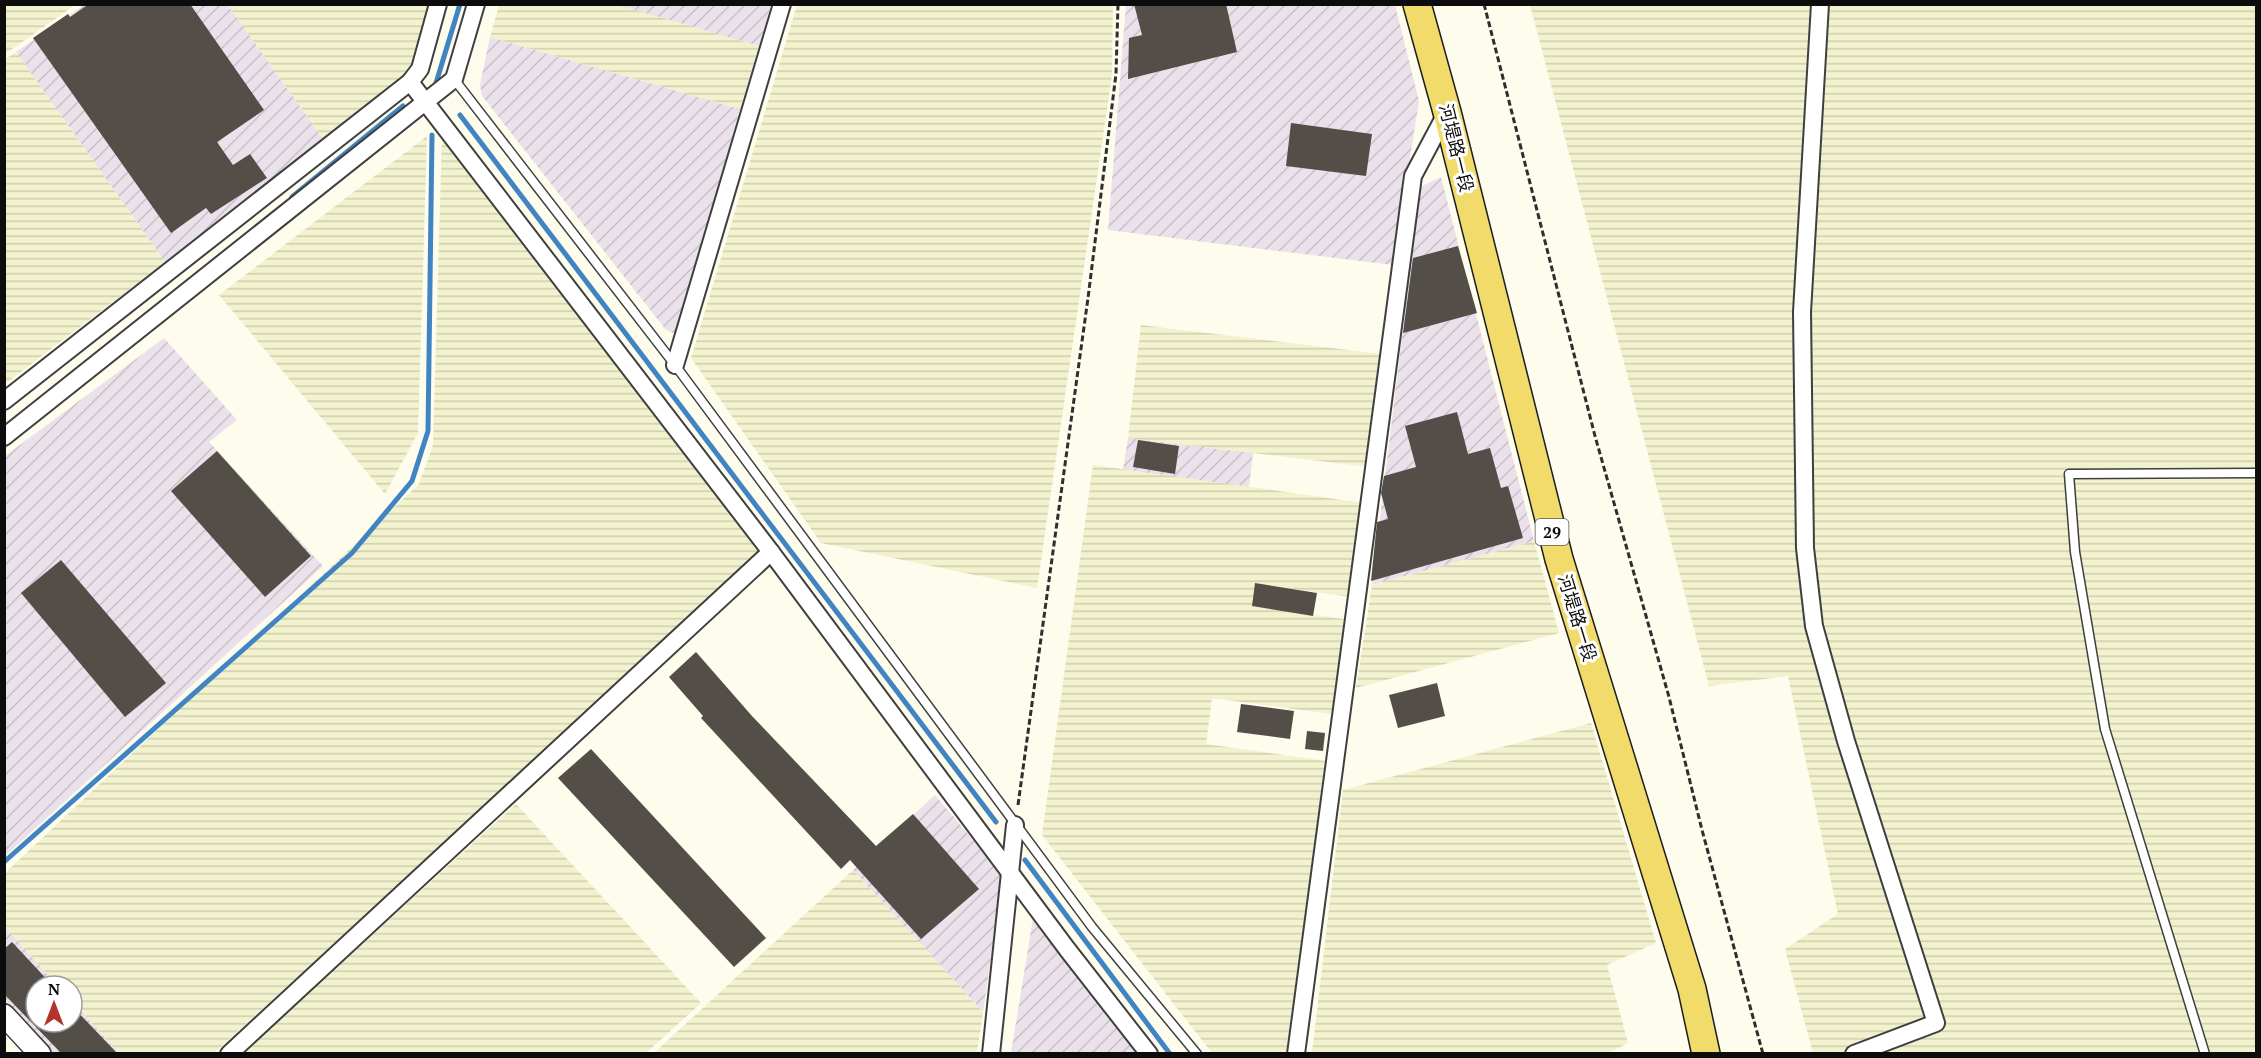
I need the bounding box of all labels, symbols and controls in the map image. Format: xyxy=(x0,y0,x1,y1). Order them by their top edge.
street label: 河堤路一段 xyxy=(1434,101,1480,194)
road number: 29 xyxy=(1536,519,1568,545)
street label: 河堤路一段 xyxy=(1553,571,1603,664)
north arrow xyxy=(24,974,84,1034)
text: N xyxy=(48,978,60,1000)

